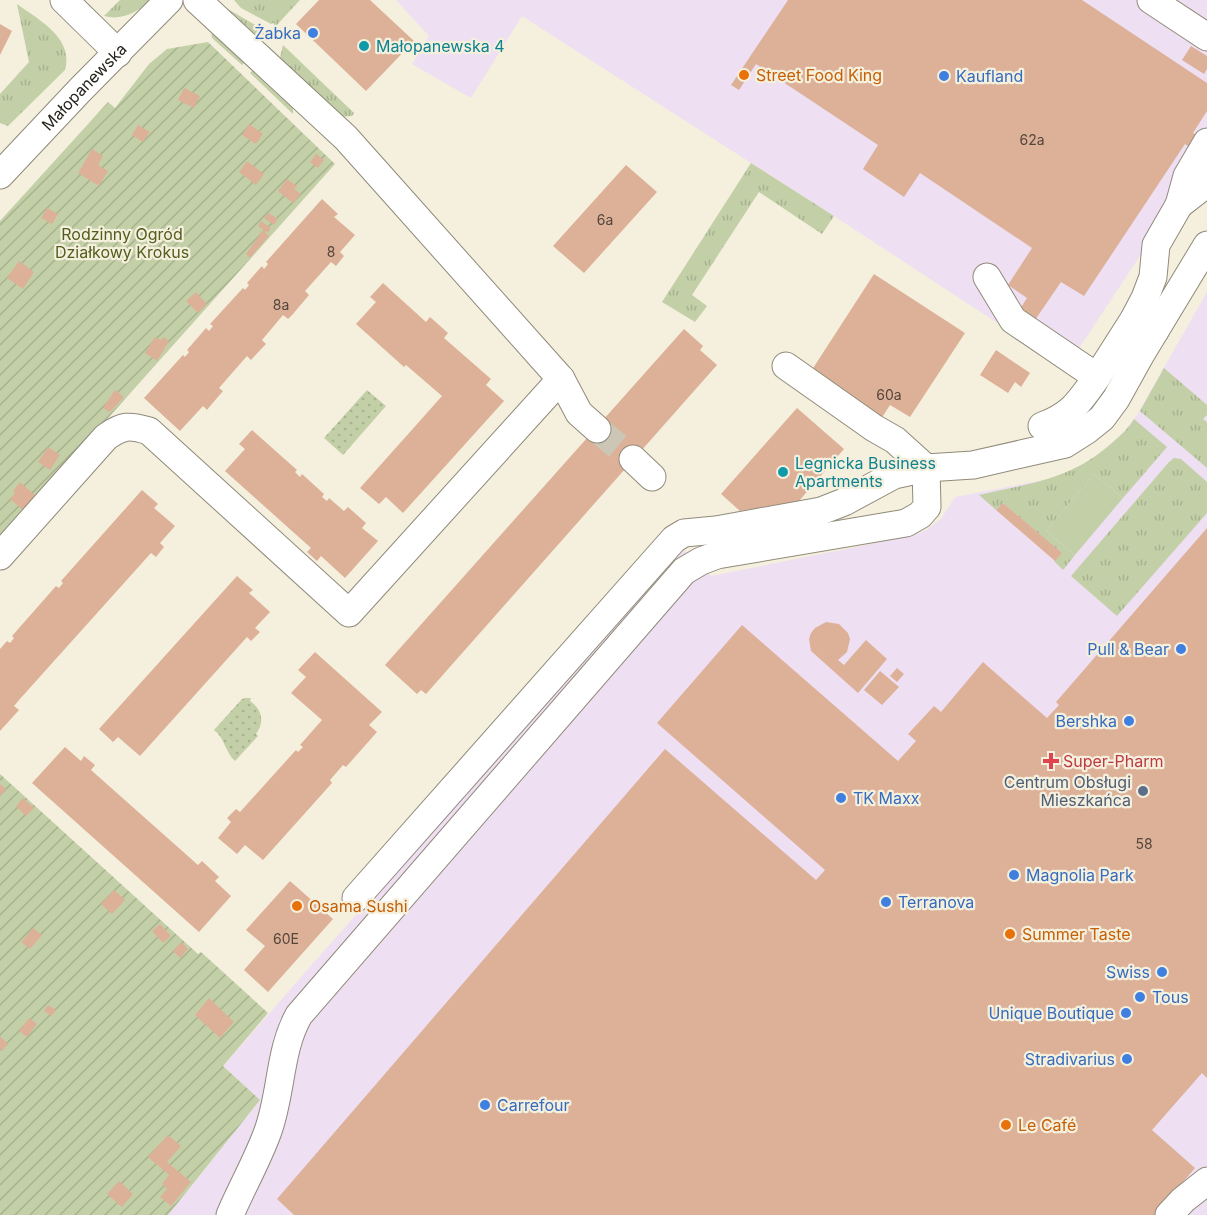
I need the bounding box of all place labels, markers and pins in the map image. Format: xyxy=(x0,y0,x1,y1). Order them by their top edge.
place label: Żabka xyxy=(254,23,301,43)
marker: Żabka xyxy=(306,26,320,40)
place label: Małopanewska 4 xyxy=(376,36,504,56)
marker: Małopanewska 4 xyxy=(357,39,371,53)
place label: Street Food King xyxy=(756,65,882,85)
place label: Kaufland xyxy=(956,66,1023,86)
marker: Street Food King xyxy=(737,68,751,82)
marker: Kaufland xyxy=(937,69,951,83)
place label: Legnicka Business Apartments xyxy=(795,453,936,491)
marker: Legnicka Business Apartments xyxy=(776,465,790,479)
place label: Pull & Bear xyxy=(1087,639,1169,659)
marker: Pull & Bear xyxy=(1174,642,1188,656)
place label: Bershka xyxy=(1056,711,1117,731)
marker: Bershka xyxy=(1122,714,1136,728)
place label: Super-Pharm xyxy=(1063,751,1164,771)
marker: Super-Pharm xyxy=(1044,754,1058,768)
place label: Centrum Obsługi Mieszkańca xyxy=(1004,772,1131,810)
marker: Centrum Obsługi Mieszkańca xyxy=(1136,784,1150,798)
place label: TK Maxx xyxy=(853,788,920,808)
marker: TK Maxx xyxy=(834,791,848,805)
place label: Magnolia Park xyxy=(1026,865,1134,885)
marker: Magnolia Park xyxy=(1007,868,1021,882)
place label: Terranova xyxy=(898,892,974,912)
marker: Terranova xyxy=(879,895,893,909)
place label: Osama Sushi xyxy=(309,896,408,916)
marker: Osama Sushi xyxy=(290,899,304,913)
place label: Summer Taste xyxy=(1022,924,1131,944)
marker: Summer Taste xyxy=(1003,927,1017,941)
place label: Swiss xyxy=(1106,962,1150,982)
marker: Swiss xyxy=(1155,965,1169,979)
place label: Tous xyxy=(1152,987,1189,1007)
marker: Tous xyxy=(1133,990,1147,1004)
place label: Unique Boutique xyxy=(988,1003,1114,1023)
marker: Unique Boutique xyxy=(1119,1006,1133,1020)
place label: Stradivarius xyxy=(1025,1049,1115,1069)
marker: Stradivarius xyxy=(1120,1052,1134,1066)
place label: Carrefour xyxy=(497,1095,570,1115)
marker: Carrefour xyxy=(478,1098,492,1112)
place label: Le Café xyxy=(1018,1115,1076,1135)
marker: Le Café xyxy=(999,1118,1013,1132)

